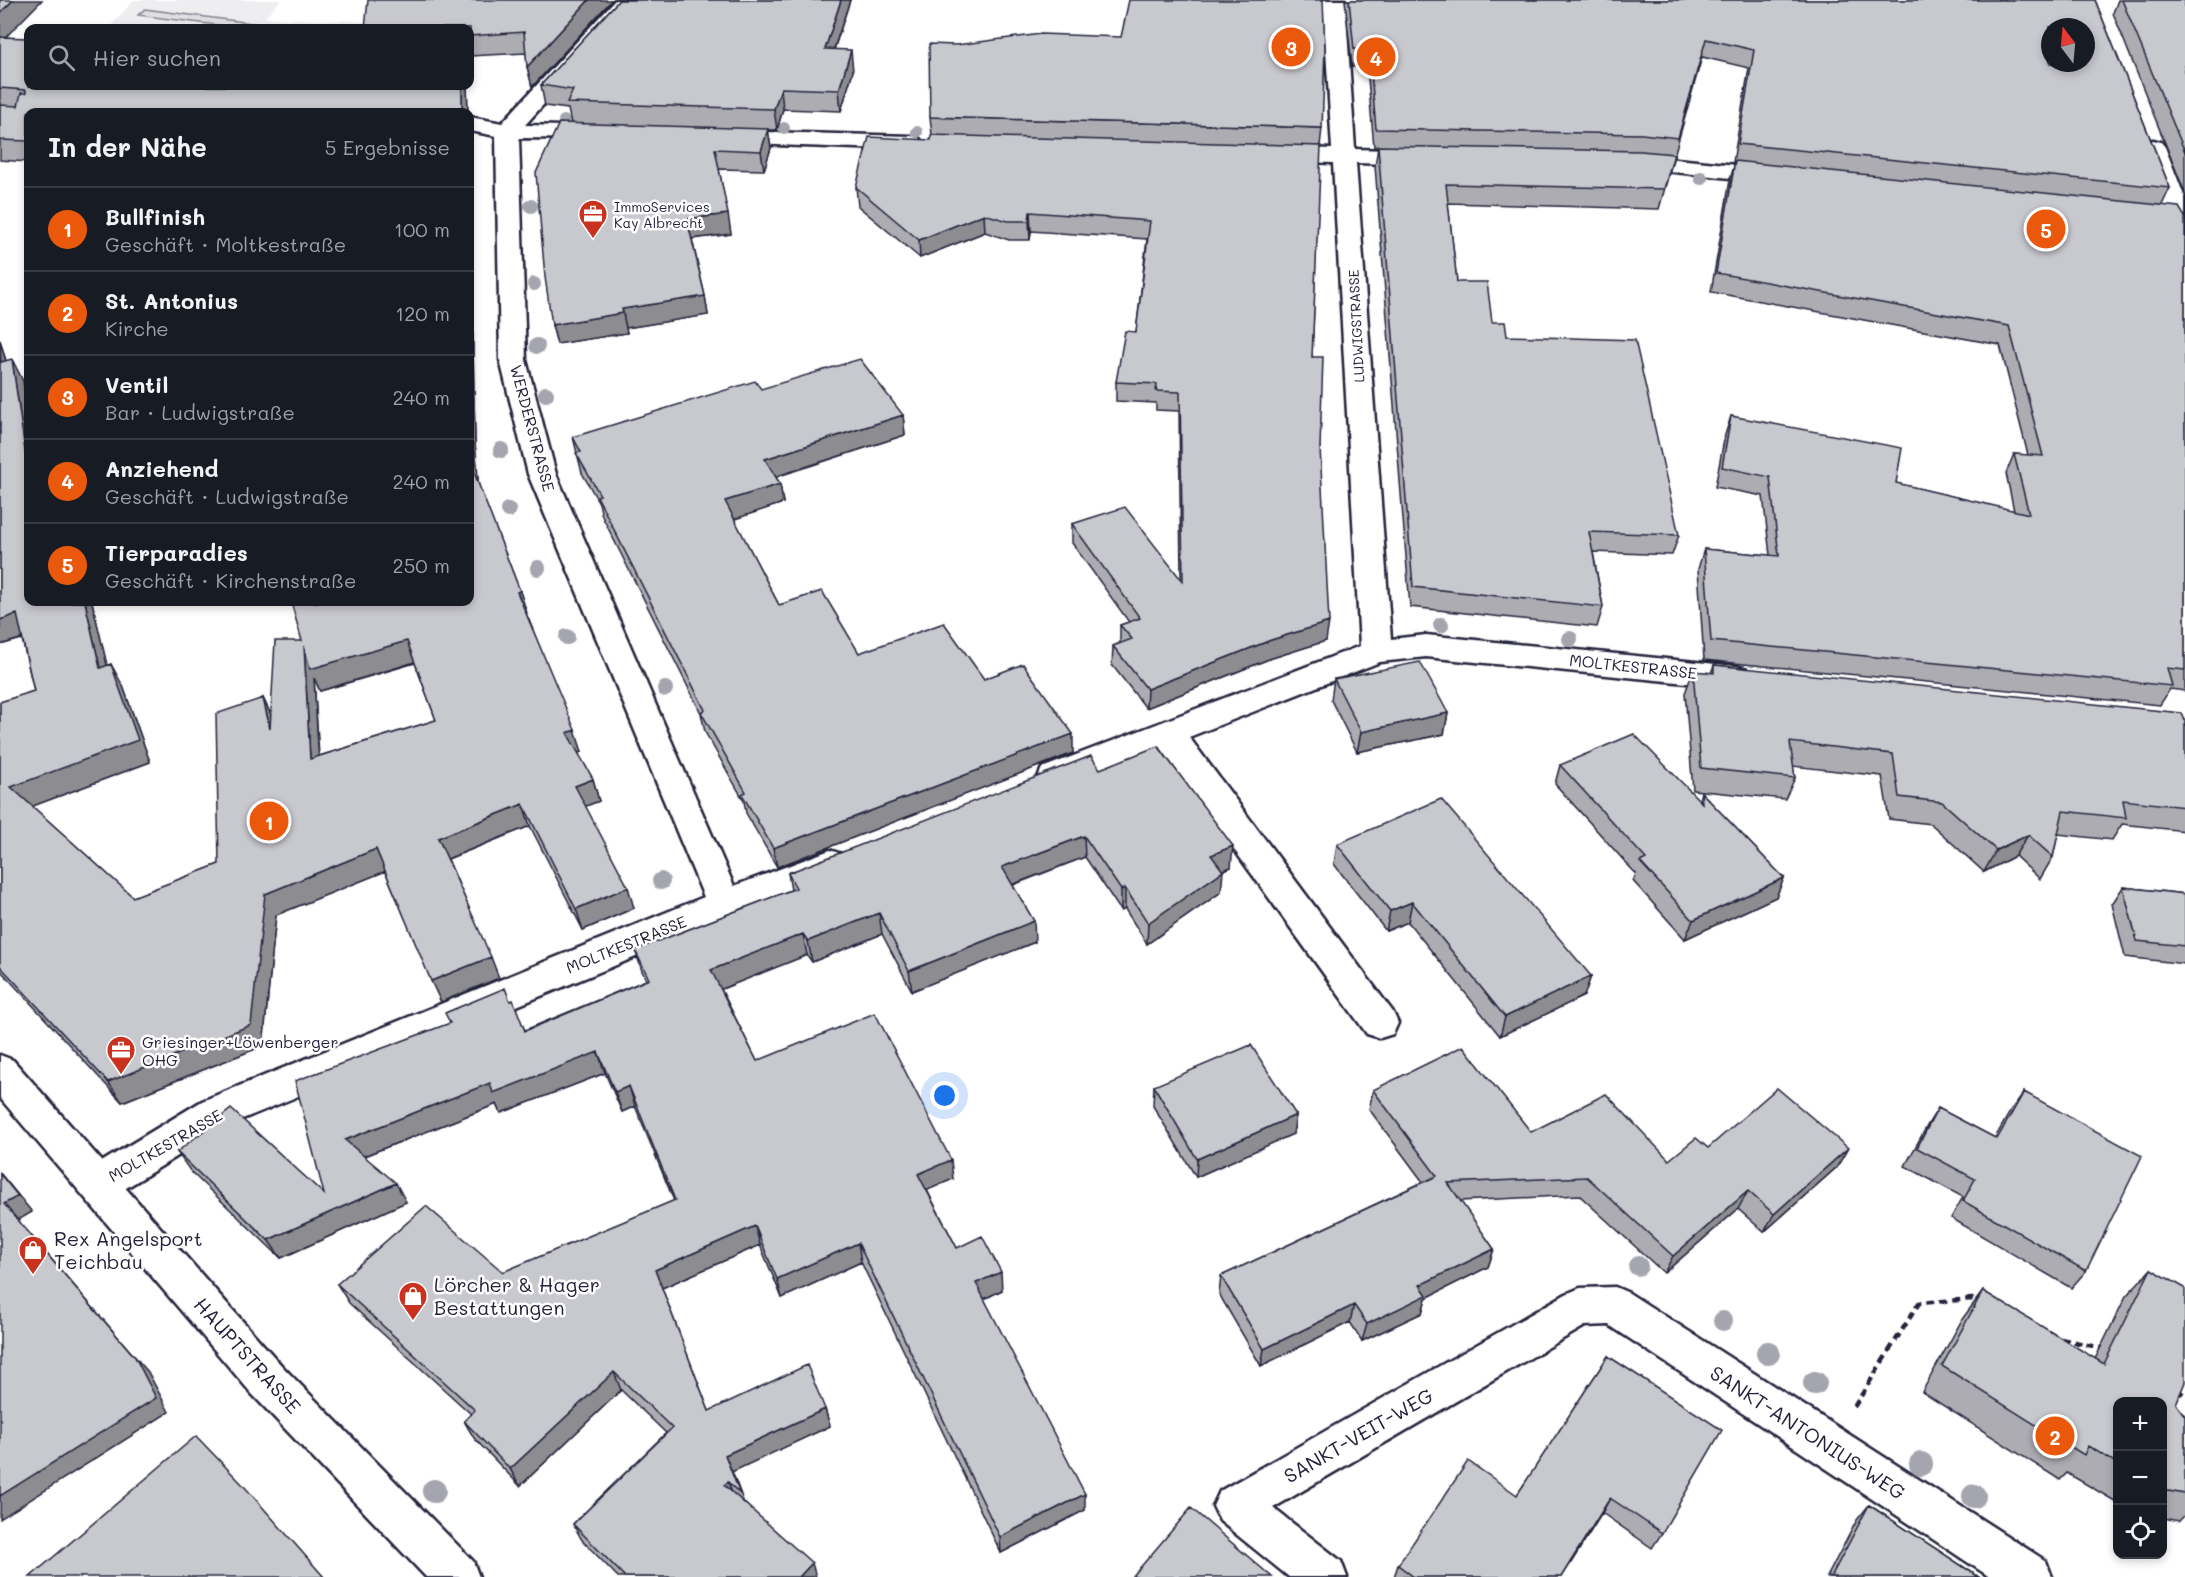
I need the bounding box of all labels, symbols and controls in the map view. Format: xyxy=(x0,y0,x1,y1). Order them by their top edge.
north arrow xyxy=(2041,18,2095,72)
search box xyxy=(24,24,474,90)
pin: 3 xyxy=(1272,24,1310,70)
pin: 4 xyxy=(1356,34,1396,80)
icon: search xyxy=(45,41,78,74)
text: Hier suchen xyxy=(93,43,221,72)
text: In der Nähe xyxy=(48,130,207,164)
text: 5 Ergebnisse xyxy=(325,134,450,160)
place label: ImmoServices Kay Albrecht xyxy=(614,197,710,232)
office icon: ImmoServices Kay Albrecht xyxy=(577,198,609,240)
text: Bullfinish xyxy=(105,202,205,231)
pin: 5 xyxy=(2026,206,2066,252)
text: 1 xyxy=(63,216,72,242)
text: 100 m xyxy=(394,216,450,242)
text: Geschäft · Moltkestraße xyxy=(105,231,346,257)
street label: LUDWIGSTRASSE xyxy=(1344,269,1368,383)
text: St. Antonius xyxy=(105,286,238,315)
text: 2 xyxy=(62,300,73,326)
text: 120 m xyxy=(395,300,450,326)
text: Kirche xyxy=(105,315,169,341)
street label: WERDERSTRASSE xyxy=(506,362,560,494)
text: Ventil xyxy=(105,370,168,399)
text: 3 xyxy=(62,384,74,410)
text: 240 m xyxy=(392,384,450,410)
text: Bar · Ludwigstraße xyxy=(105,399,295,425)
text: Anziehend xyxy=(105,454,218,483)
text: 4 xyxy=(61,468,74,494)
text: 240 m xyxy=(392,468,450,494)
text: Geschäft · Ludwigstraße xyxy=(105,483,349,509)
text: Tierparadies xyxy=(105,538,248,567)
text: 5 xyxy=(62,552,73,578)
text: 250 m xyxy=(393,552,450,578)
text: Geschäft · Kirchenstraße xyxy=(105,567,356,593)
street label: MOLTKESTRASSE xyxy=(1568,649,1698,683)
pin: 1 xyxy=(250,798,288,844)
street label: MOLTKESTRASSE xyxy=(563,910,689,978)
place label: Griesinger+Löwenberger OHG xyxy=(142,1031,339,1070)
office icon: Griesinger+Löwenberger OHG xyxy=(105,1034,137,1076)
your location xyxy=(930,1081,959,1110)
street label: MOLTKESTRASSE xyxy=(104,1104,226,1186)
place label: Rex Angelsport Teichbau xyxy=(54,1225,202,1274)
shop icon: Rex Angelsport Teichbau xyxy=(17,1234,49,1276)
place label: Lörcher & Hager Bestattungen xyxy=(434,1271,600,1320)
shop icon: Lörcher & Hager Bestattungen xyxy=(397,1280,429,1322)
street label: HAUPTSTRASSE xyxy=(189,1291,307,1419)
street label: SANKT-ANTONIUS-WEG xyxy=(1705,1359,1911,1505)
street label: SANKT-VEIT-WEG xyxy=(1279,1382,1437,1488)
map controls xyxy=(2113,1397,2167,1559)
button: + xyxy=(2113,1397,2167,1451)
pin: 2 xyxy=(2036,1414,2074,1458)
button: − xyxy=(2113,1451,2167,1505)
button: locate xyxy=(2113,1505,2167,1559)

